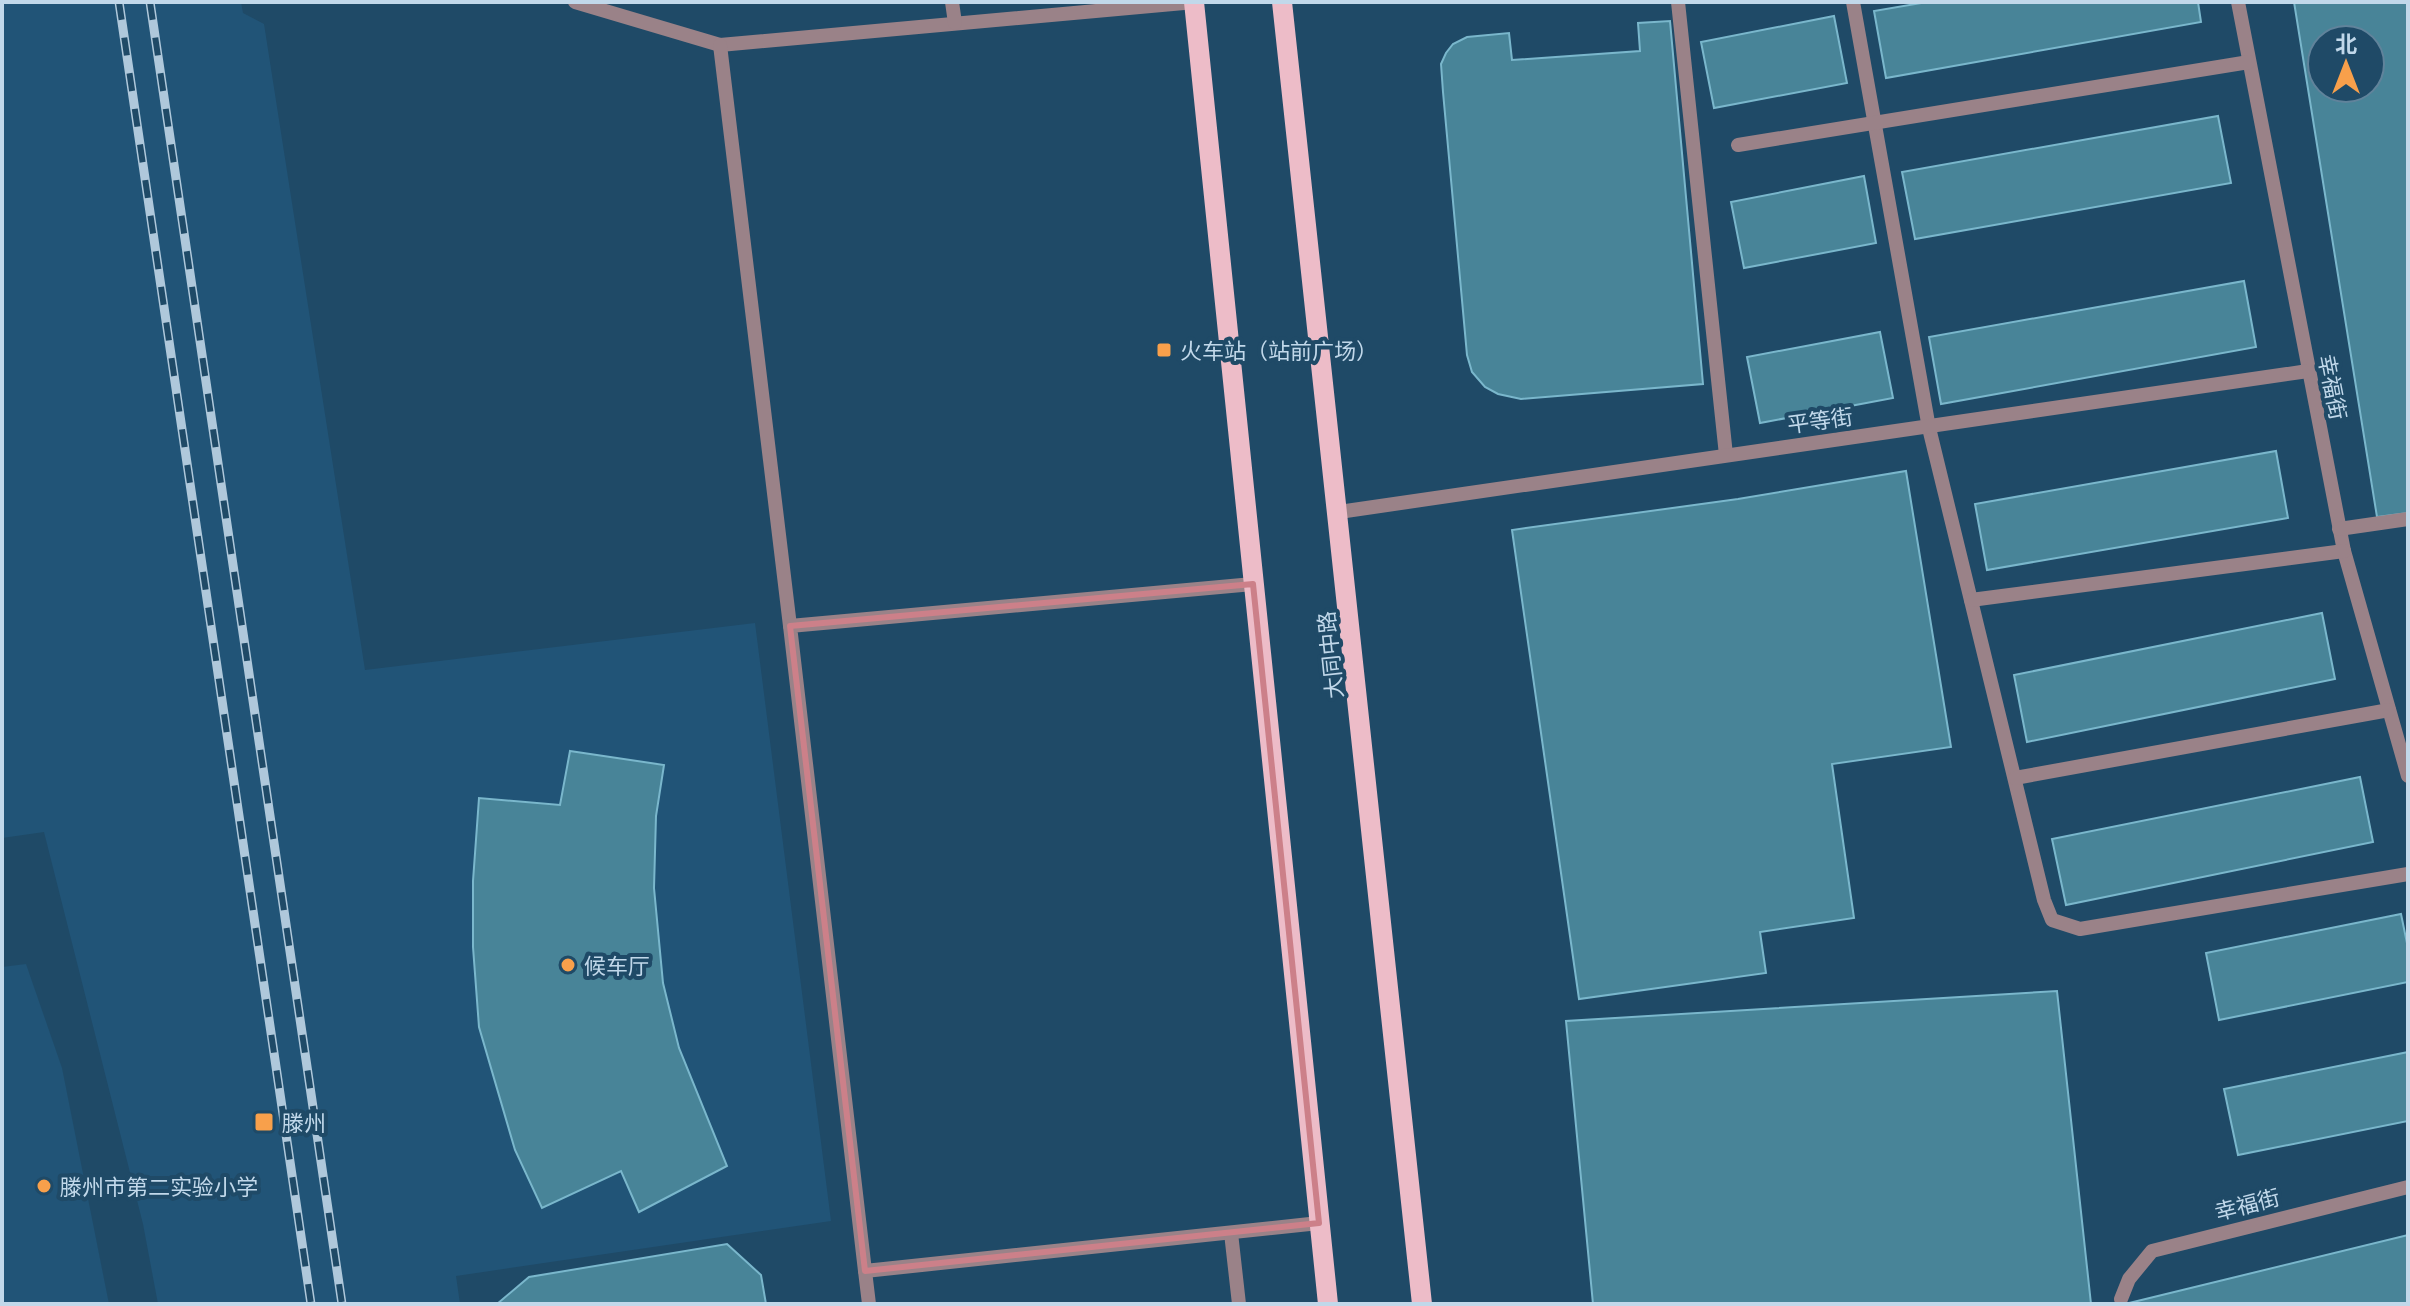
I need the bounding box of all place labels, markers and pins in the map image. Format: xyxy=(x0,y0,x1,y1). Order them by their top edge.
place label: 火车站（站前广场） xyxy=(1180,337,1378,364)
marker: 火车站（站前广场） xyxy=(1155,341,1173,359)
place label: 候车厅 xyxy=(584,952,650,979)
marker: 候车厅 xyxy=(559,956,577,974)
place label: 滕州 xyxy=(282,1109,326,1136)
marker: 滕州 xyxy=(253,1111,275,1133)
place label: 滕州市第二实验小学 xyxy=(60,1173,258,1200)
marker: 滕州市第二实验小学 xyxy=(35,1177,53,1195)

